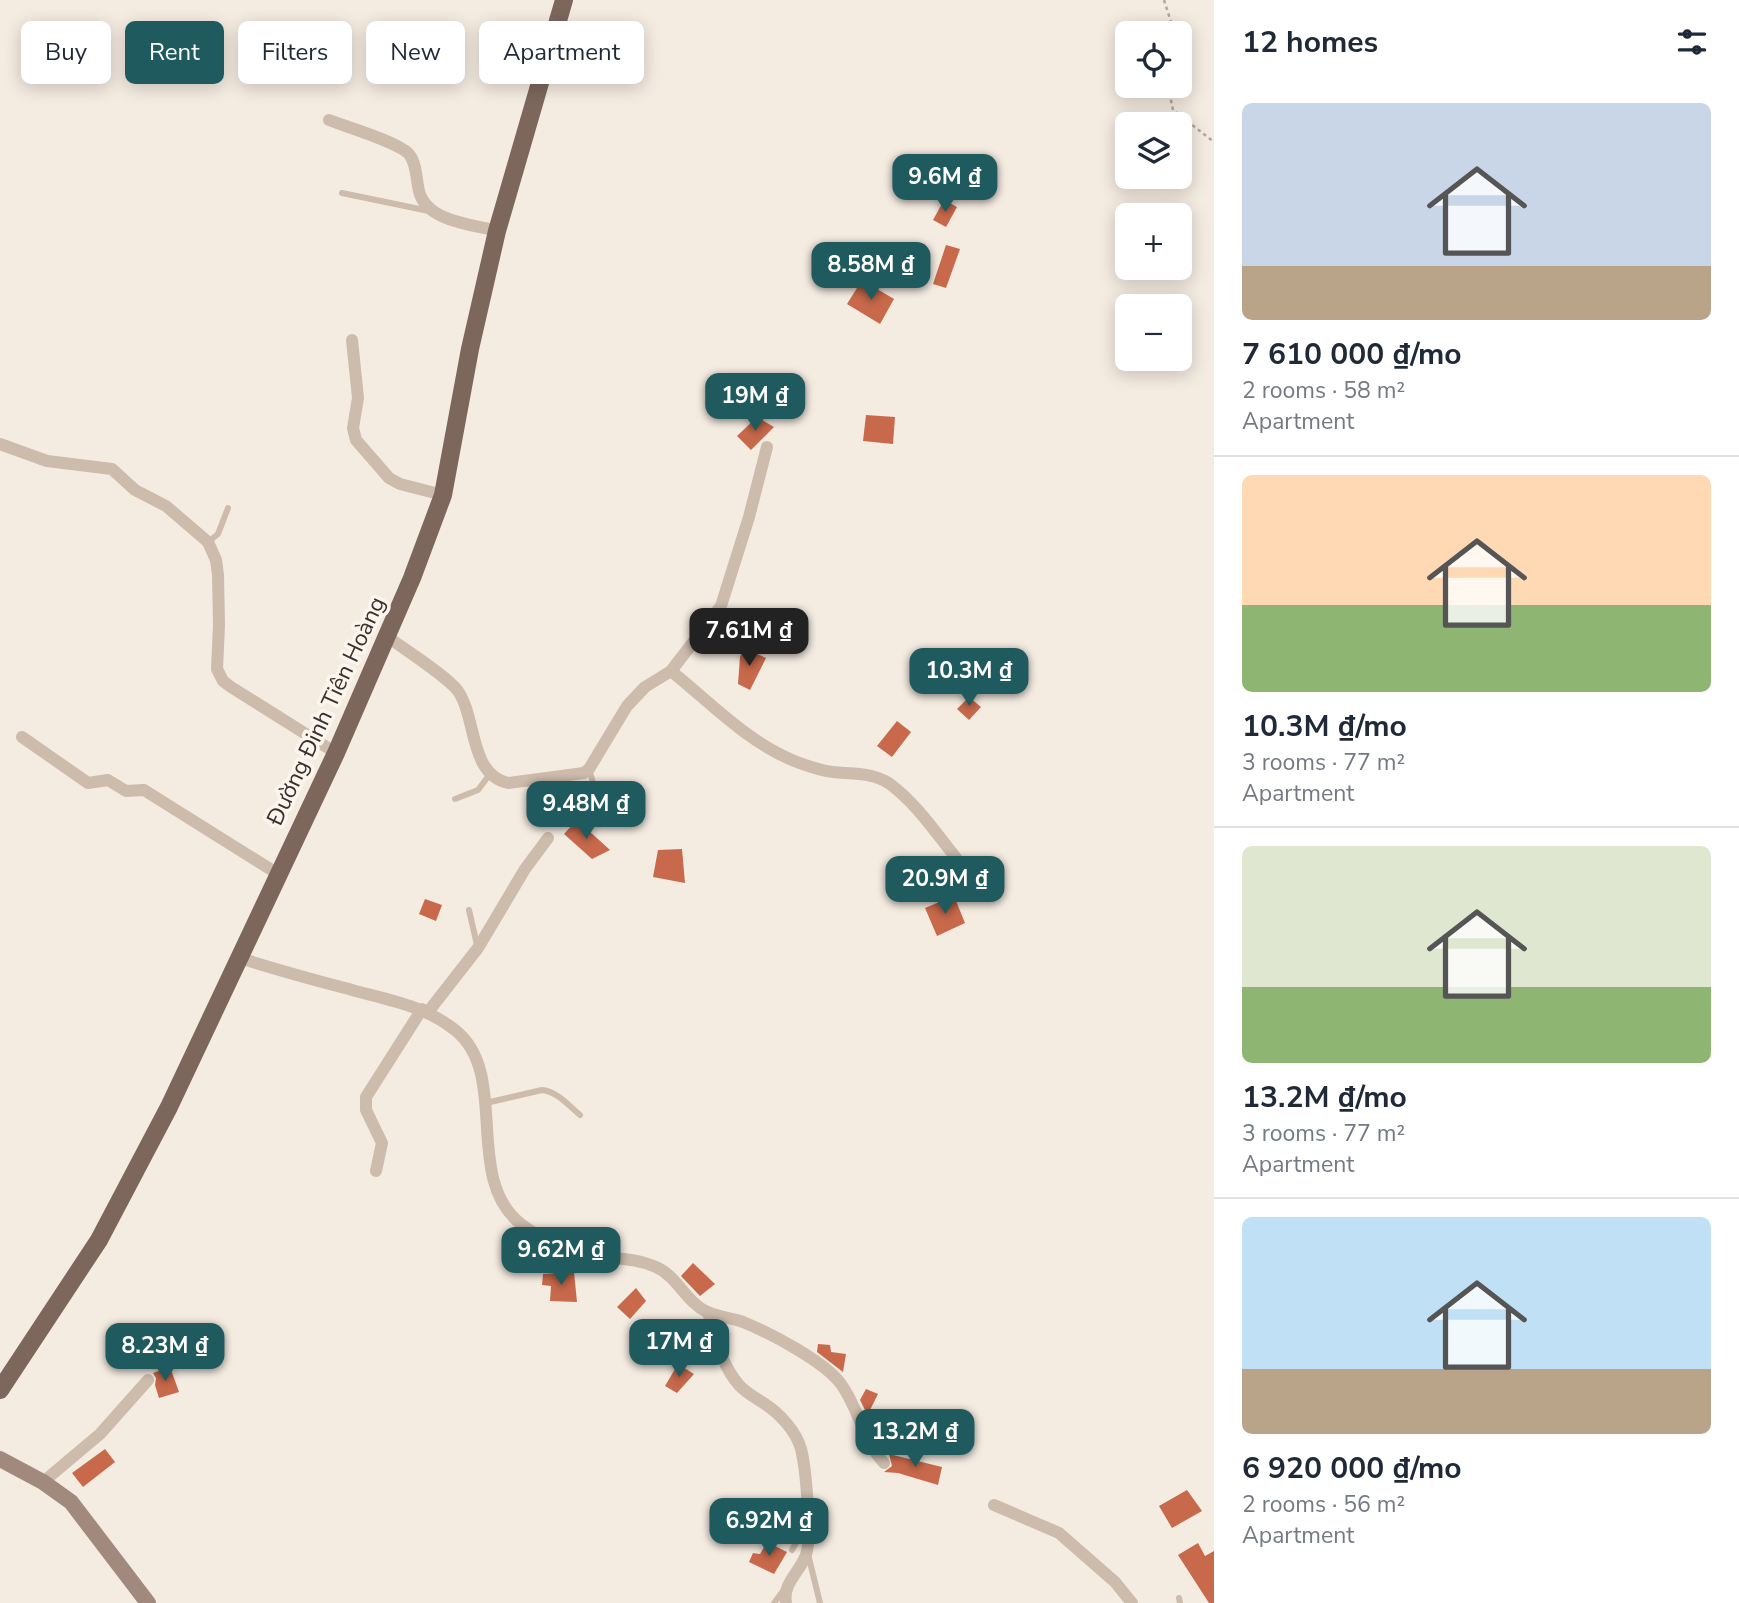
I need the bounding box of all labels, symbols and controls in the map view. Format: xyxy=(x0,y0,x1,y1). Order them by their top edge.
chip: Buy xyxy=(21,21,111,84)
chip: Rent xyxy=(125,21,224,84)
chip: Filters xyxy=(238,21,352,84)
chip: New xyxy=(366,21,465,84)
chip: Apartment xyxy=(479,21,644,84)
map controls xyxy=(1115,21,1192,371)
button: locate xyxy=(1115,21,1192,98)
text: 12 homes xyxy=(1242,22,1378,63)
icon: filters xyxy=(1673,23,1711,61)
button: layers xyxy=(1115,112,1192,189)
icon: home xyxy=(1414,148,1540,274)
pin: 9.6M ₫ xyxy=(888,154,1002,214)
text: 9.6M ₫ xyxy=(908,161,982,192)
button: + xyxy=(1115,203,1192,280)
pin: 8.58M ₫ xyxy=(806,243,936,302)
text: 8.58M ₫ xyxy=(827,249,915,280)
button: − xyxy=(1115,294,1192,371)
text: 7 610 000 ₫/mo xyxy=(1242,334,1461,375)
pin: 19M ₫ xyxy=(706,374,804,433)
text: 2 rooms · 58 m² xyxy=(1242,375,1405,406)
text: 19M ₫ xyxy=(721,380,789,411)
text: Apartment xyxy=(1242,406,1354,437)
icon: home xyxy=(1414,520,1540,646)
street label: Đường Đinh Tiên Hoàng xyxy=(259,592,393,831)
pin: 7.61M ₫ xyxy=(684,608,814,668)
text: 7.61M ₫ xyxy=(705,615,793,646)
pin: 10.3M ₫ xyxy=(904,648,1034,708)
text: 10.3M ₫ xyxy=(925,655,1013,686)
text: 10.3M ₫/mo xyxy=(1242,706,1407,747)
text: 3 rooms · 77 m² xyxy=(1242,747,1405,778)
text: Apartment xyxy=(1242,778,1354,809)
pin: 9.48M ₫ xyxy=(521,782,651,841)
text: 9.48M ₫ xyxy=(542,788,630,819)
pin: 20.9M ₫ xyxy=(880,856,1010,916)
text: 20.9M ₫ xyxy=(901,863,989,894)
icon: home xyxy=(1414,891,1540,1017)
text: 13.2M ₫/mo xyxy=(1242,1077,1407,1118)
text: 3 rooms · 77 m² xyxy=(1242,1118,1405,1149)
text: Apartment xyxy=(1242,1149,1354,1180)
pin: 9.62M ₫ xyxy=(496,1228,626,1287)
text: 9.62M ₫ xyxy=(517,1234,605,1265)
icon: home xyxy=(1414,1262,1540,1388)
pin: 17M ₫ xyxy=(630,1320,728,1379)
pin: 8.23M ₫ xyxy=(100,1324,230,1383)
text: 17M ₫ xyxy=(645,1326,713,1357)
text: 8.23M ₫ xyxy=(121,1330,209,1361)
pin: 13.2M ₫ xyxy=(850,1410,980,1469)
text: 13.2M ₫ xyxy=(871,1416,959,1447)
text: 6 920 000 ₫/mo xyxy=(1242,1448,1461,1489)
text: 2 rooms · 56 m² xyxy=(1242,1489,1405,1520)
pin: 6.92M ₫ xyxy=(704,1498,834,1558)
text: 6.92M ₫ xyxy=(725,1505,813,1536)
text: Apartment xyxy=(1242,1520,1354,1551)

